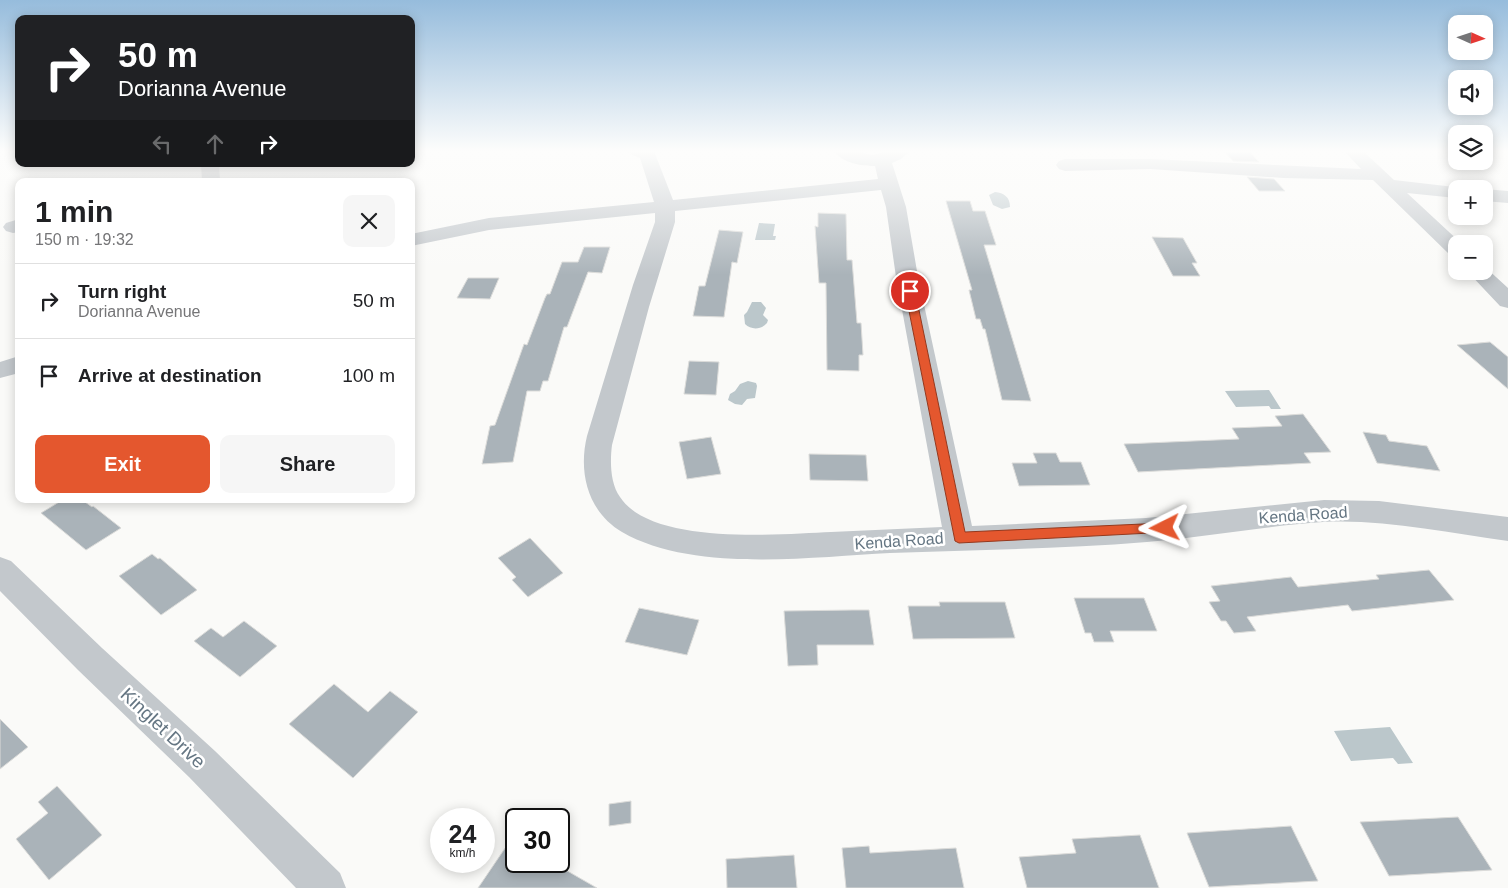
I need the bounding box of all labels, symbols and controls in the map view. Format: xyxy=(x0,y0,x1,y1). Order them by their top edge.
north arrow xyxy=(1448,15,1492,60)
map controls xyxy=(1448,15,1493,280)
icon: right xyxy=(35,35,100,100)
text: 50 m xyxy=(118,35,198,74)
button: sound xyxy=(1448,70,1493,115)
text: Dorianna Avenue xyxy=(118,76,286,101)
button: layers xyxy=(1448,125,1493,170)
icon: left xyxy=(148,130,176,158)
icon: ahead xyxy=(201,130,229,158)
icon: right xyxy=(254,130,282,158)
button: + xyxy=(1448,180,1493,225)
text: 1 min xyxy=(35,195,113,228)
button: close xyxy=(343,195,395,247)
text: 150 m · 19:32 xyxy=(35,231,134,248)
button: − xyxy=(1448,235,1493,280)
pin xyxy=(889,270,931,312)
icon: arrive xyxy=(896,277,924,305)
text: Turn right xyxy=(78,281,166,302)
icon: right xyxy=(35,287,63,315)
text: 50 m xyxy=(353,290,395,311)
text: Dorianna Avenue xyxy=(78,303,200,320)
icon: arrive xyxy=(35,362,63,390)
text: Arrive at destination xyxy=(78,365,262,386)
text: 100 m xyxy=(342,365,395,386)
button: Exit xyxy=(35,435,210,493)
button: Share xyxy=(220,435,395,493)
position arrow xyxy=(1138,501,1190,553)
street label: Kenda Road xyxy=(1258,503,1348,527)
street label: Kenda Road xyxy=(854,529,944,553)
street label: Kinglet Drive xyxy=(116,684,210,772)
speed limit sign: 30 xyxy=(505,808,570,873)
text: 24 xyxy=(449,820,476,848)
text: km/h xyxy=(449,846,476,860)

